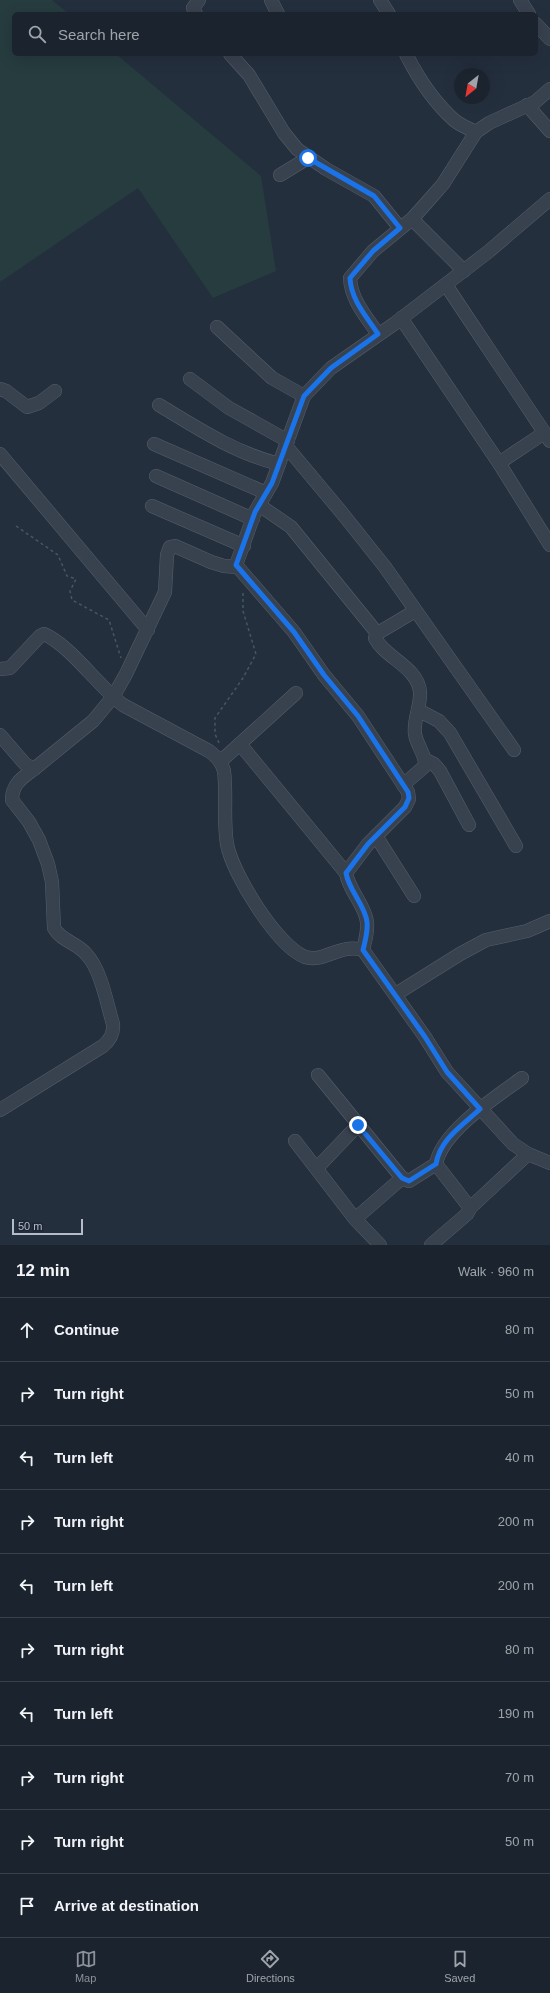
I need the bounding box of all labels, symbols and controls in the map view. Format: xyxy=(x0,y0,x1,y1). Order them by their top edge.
search box xyxy=(12,12,538,56)
icon: search xyxy=(26,23,48,45)
text: Search here xyxy=(58,26,140,43)
north arrow xyxy=(454,68,490,104)
route start xyxy=(299,149,317,167)
route end xyxy=(349,1116,367,1134)
scale bar xyxy=(12,1217,83,1236)
text: 50 m xyxy=(18,1220,42,1232)
text: 12 min xyxy=(16,1261,70,1280)
text: Walk · 960 m xyxy=(458,1264,534,1279)
icon: ahead xyxy=(16,1319,38,1341)
text: Continue xyxy=(54,1321,119,1338)
text: 80 m xyxy=(505,1322,534,1337)
icon: right xyxy=(16,1383,38,1405)
text: Turn right xyxy=(54,1385,124,1402)
text: 50 m xyxy=(505,1386,534,1401)
icon: left xyxy=(16,1447,38,1469)
text: Turn left xyxy=(54,1449,113,1466)
text: 40 m xyxy=(505,1450,534,1465)
icon: right xyxy=(16,1511,38,1533)
text: Turn right xyxy=(54,1513,124,1530)
text: 200 m xyxy=(498,1514,534,1529)
icon: left xyxy=(16,1575,38,1597)
text: Turn left xyxy=(54,1577,113,1594)
text: 200 m xyxy=(498,1578,534,1593)
icon: right xyxy=(16,1639,38,1661)
text: Turn right xyxy=(54,1641,124,1658)
text: 80 m xyxy=(505,1642,534,1657)
icon: left xyxy=(16,1703,38,1725)
text: Turn left xyxy=(54,1705,113,1722)
text: 190 m xyxy=(498,1706,534,1721)
icon: right xyxy=(16,1767,38,1789)
text: Turn right xyxy=(54,1769,124,1786)
text: 70 m xyxy=(505,1770,534,1785)
icon: right xyxy=(16,1831,38,1853)
text: Turn right xyxy=(54,1833,124,1850)
text: 50 m xyxy=(505,1834,534,1849)
icon: arrive xyxy=(16,1895,38,1917)
text: Arrive at destination xyxy=(54,1897,199,1914)
tab: Map xyxy=(75,1948,97,1984)
tab: Directions xyxy=(246,1948,295,1984)
tab: Saved xyxy=(444,1948,475,1984)

